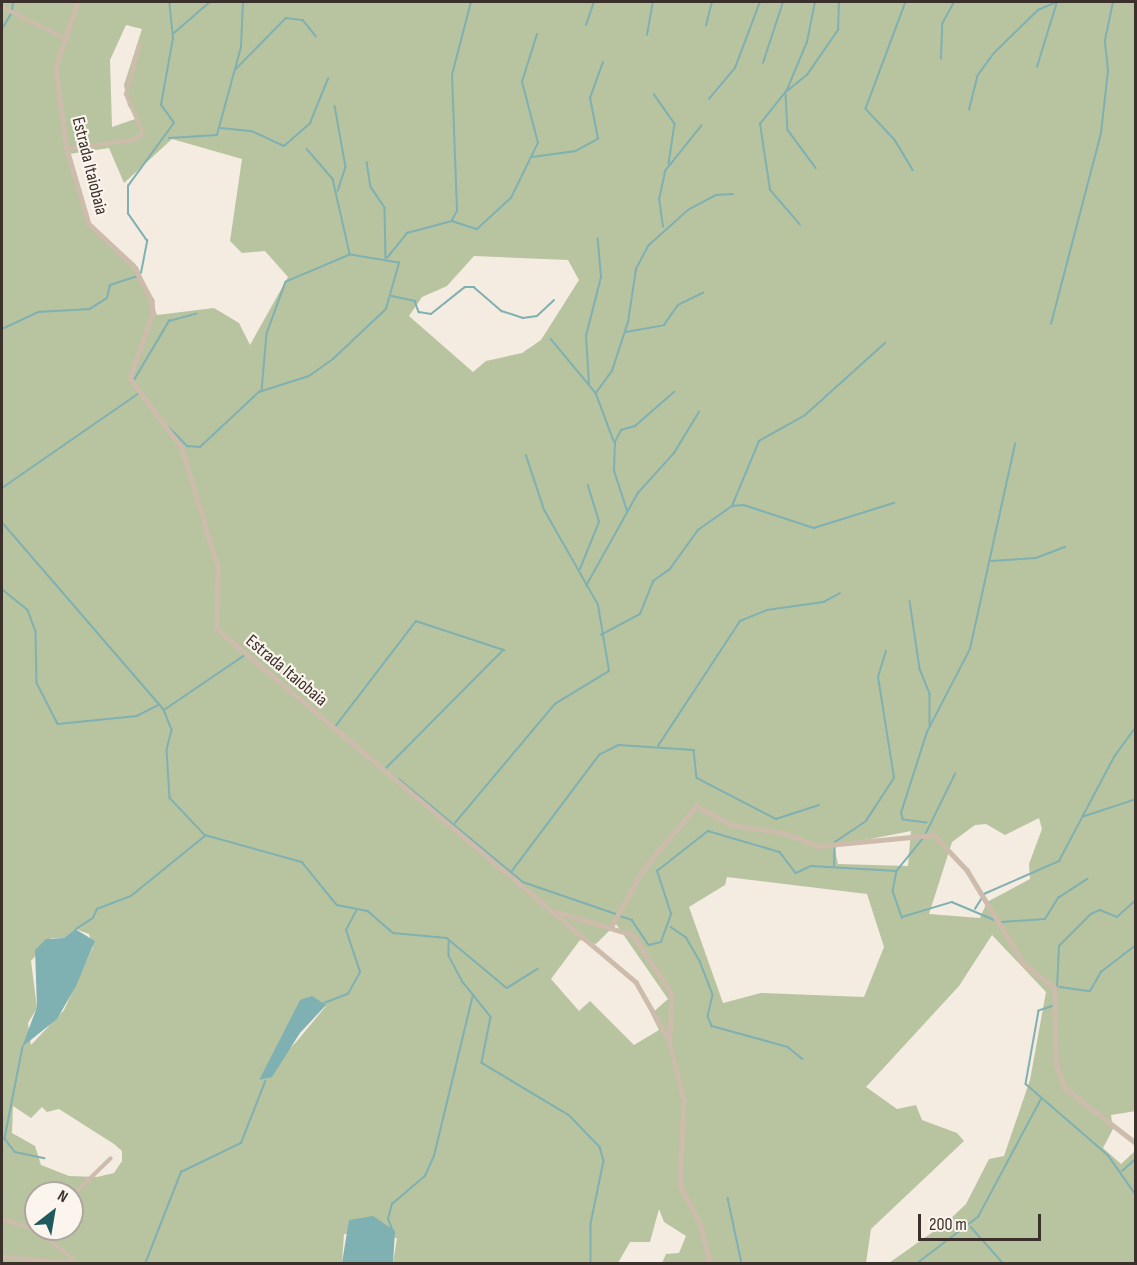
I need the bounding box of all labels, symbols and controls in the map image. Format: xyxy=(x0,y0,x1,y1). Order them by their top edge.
street label: Estrada Itaiobaia xyxy=(66,115,112,217)
street label: Estrada Itaiobaia xyxy=(241,631,331,711)
north arrow xyxy=(24,1181,84,1241)
text: N xyxy=(54,1187,71,1207)
scale bar xyxy=(921,1202,1044,1240)
text: 200 m xyxy=(929,1214,967,1235)

